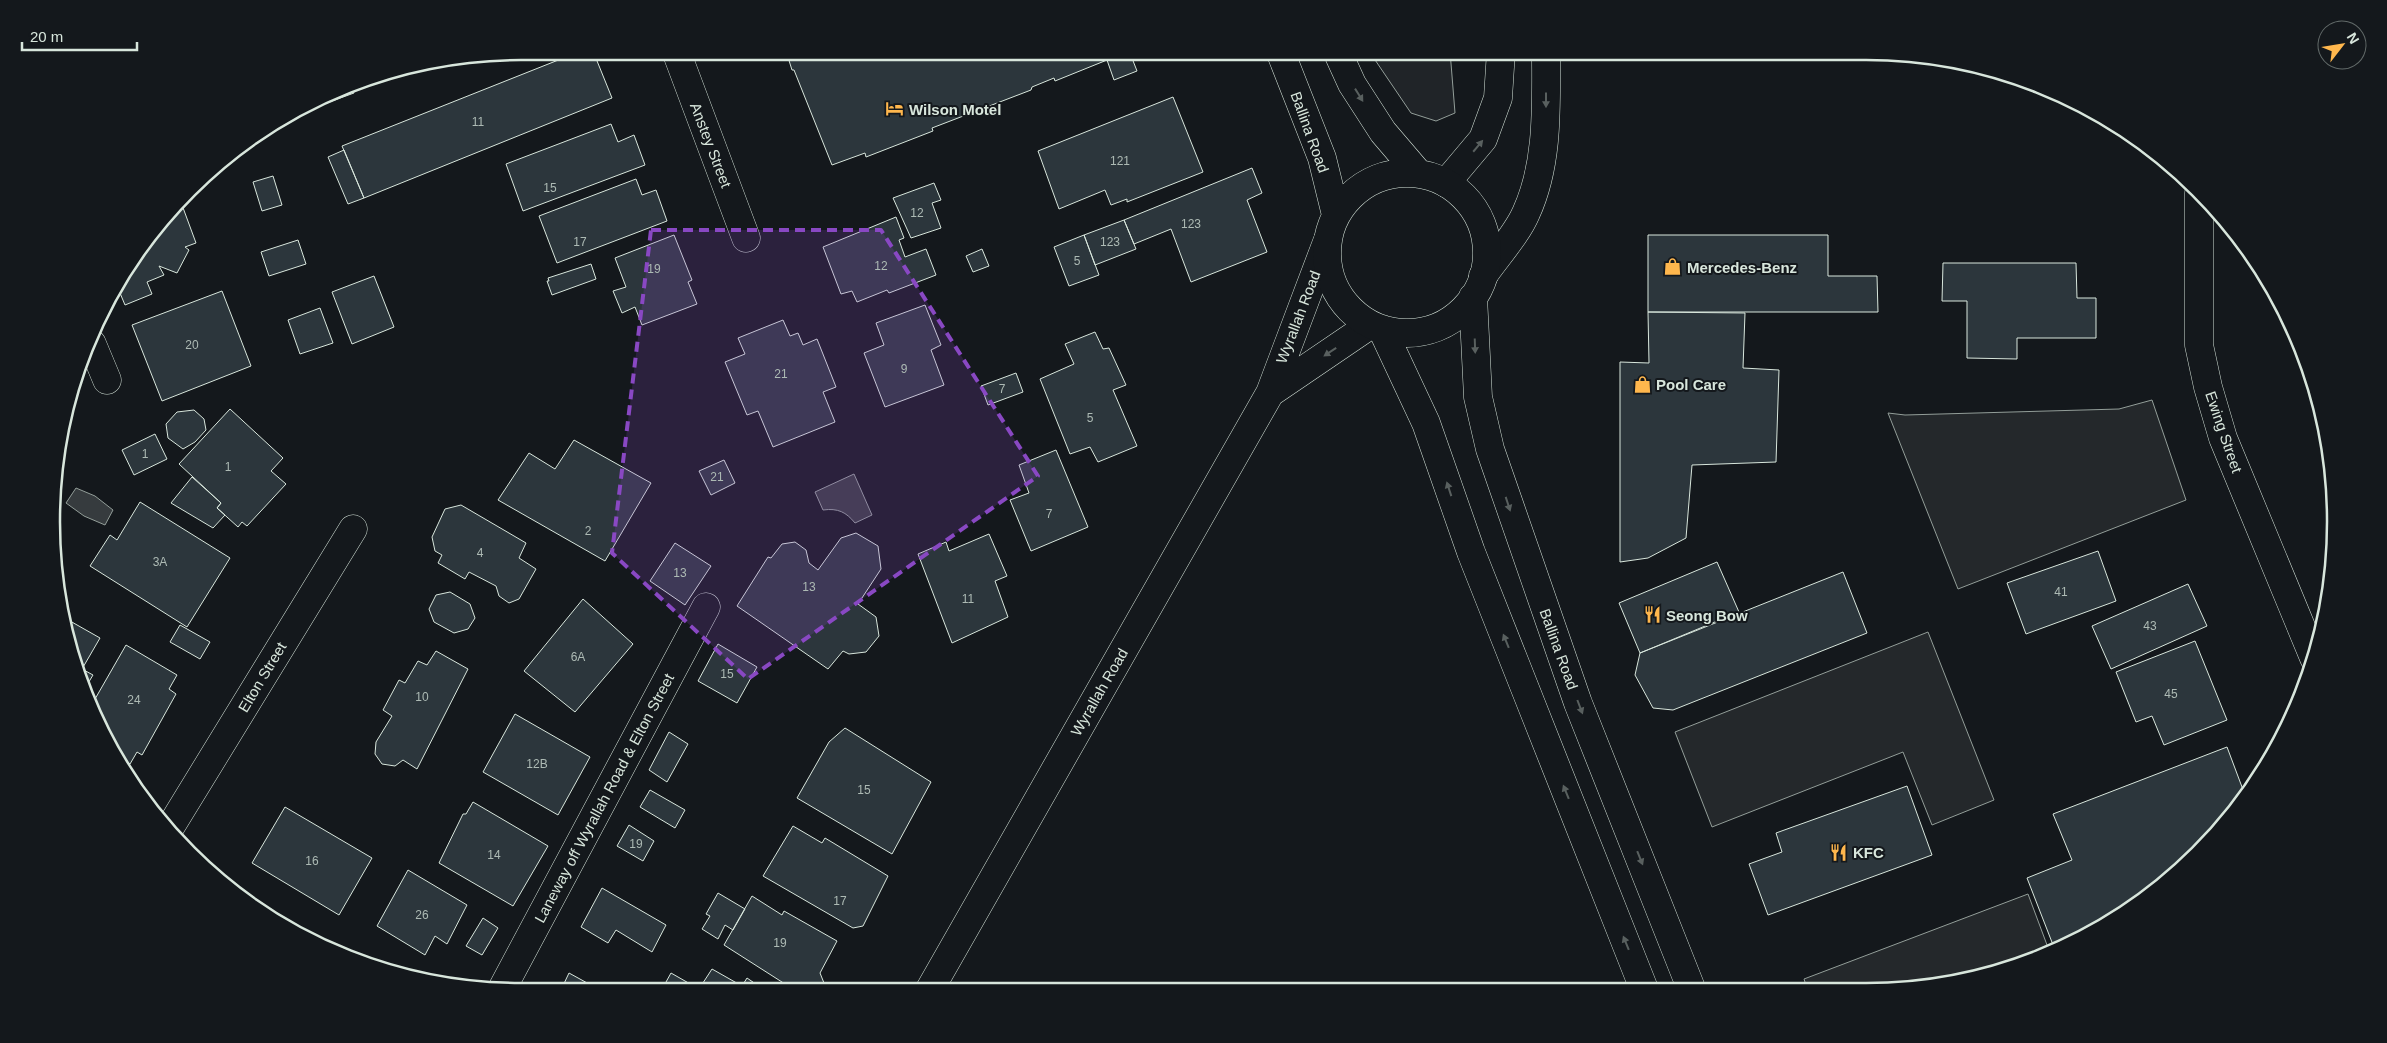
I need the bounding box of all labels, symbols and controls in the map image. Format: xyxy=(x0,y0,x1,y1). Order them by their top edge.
scale bar xyxy=(22,20,138,52)
north arrow xyxy=(2317,20,2367,70)
text: 20 m xyxy=(30,28,63,45)
text: N xyxy=(2344,30,2363,47)
one-way arrow xyxy=(1354,88,1364,101)
street label: Ballina Road xyxy=(1287,89,1333,175)
one-way arrow xyxy=(1542,92,1550,108)
hotel icon: Wilson Motel xyxy=(885,99,905,119)
street label: Anstey Street xyxy=(687,100,735,191)
place label: Wilson Motel xyxy=(909,101,1001,118)
house number: 11 xyxy=(472,115,485,129)
one-way arrow xyxy=(1472,140,1484,152)
house number: 121 xyxy=(1110,154,1130,168)
house number: 15 xyxy=(543,181,557,195)
house number: 12 xyxy=(910,206,924,220)
house number: 123 xyxy=(1181,217,1201,231)
house number: 17 xyxy=(573,235,587,249)
house number: 123 xyxy=(1100,235,1120,249)
house number: 5 xyxy=(1074,254,1081,268)
shop icon: Mercedes-Benz xyxy=(1663,257,1683,277)
house number: 12 xyxy=(874,259,888,273)
place label: Mercedes-Benz xyxy=(1687,259,1797,276)
house number: 19 xyxy=(647,262,661,276)
street label: Wyrallah Road xyxy=(1272,268,1324,366)
house number: 20 xyxy=(185,338,199,352)
one-way arrow xyxy=(1471,338,1479,354)
one-way arrow xyxy=(1323,347,1337,357)
house number: 9 xyxy=(901,362,908,376)
house number: 21 xyxy=(774,367,788,381)
shop icon: Pool Care xyxy=(1632,374,1652,394)
place label: Pool Care xyxy=(1656,376,1726,393)
house number: 7 xyxy=(999,382,1006,396)
street label: Ewing Street xyxy=(2202,389,2246,476)
house number: 5 xyxy=(1087,411,1094,425)
house number: 1 xyxy=(142,447,149,461)
house number: 1 xyxy=(225,460,232,474)
house number: 21 xyxy=(710,470,724,484)
one-way arrow xyxy=(1445,481,1453,496)
one-way arrow xyxy=(1504,497,1512,512)
house number: 7 xyxy=(1046,507,1053,521)
house number: 2 xyxy=(585,524,592,538)
house number: 4 xyxy=(477,546,484,560)
house number: 3A xyxy=(153,555,167,569)
house number: 13 xyxy=(673,566,687,580)
house number: 13 xyxy=(802,580,816,594)
house number: 41 xyxy=(2054,585,2068,599)
house number: 11 xyxy=(962,592,975,606)
restaurant icon: Seong Bow xyxy=(1642,605,1662,625)
street label: Ballina Road xyxy=(1536,606,1582,692)
place label: Seong Bow xyxy=(1666,607,1748,624)
house number: 43 xyxy=(2143,619,2157,633)
one-way arrow xyxy=(1502,633,1510,648)
street label: Elton Street xyxy=(235,638,290,715)
street label: Wyrallah Road xyxy=(1067,645,1131,739)
house number: 6A xyxy=(571,650,585,664)
house number: 15 xyxy=(720,667,734,681)
street label: Laneway off Wyrallah Road & Elton Street xyxy=(531,670,678,925)
house number: 45 xyxy=(2164,687,2178,701)
house number: 10 xyxy=(415,690,429,704)
house number: 24 xyxy=(127,693,141,707)
one-way arrow xyxy=(1576,700,1584,715)
house number: 12B xyxy=(526,757,548,771)
house number: 15 xyxy=(857,783,871,797)
one-way arrow xyxy=(1562,784,1570,799)
house number: 19 xyxy=(629,837,643,851)
restaurant icon: KFC xyxy=(1829,842,1849,862)
place label: KFC xyxy=(1853,844,1884,861)
house number: 14 xyxy=(487,848,501,862)
one-way arrow xyxy=(1636,851,1644,865)
house number: 16 xyxy=(305,854,319,868)
house number: 17 xyxy=(833,894,847,908)
house number: 26 xyxy=(415,908,429,922)
one-way arrow xyxy=(1622,935,1630,950)
house number: 19 xyxy=(773,936,787,950)

